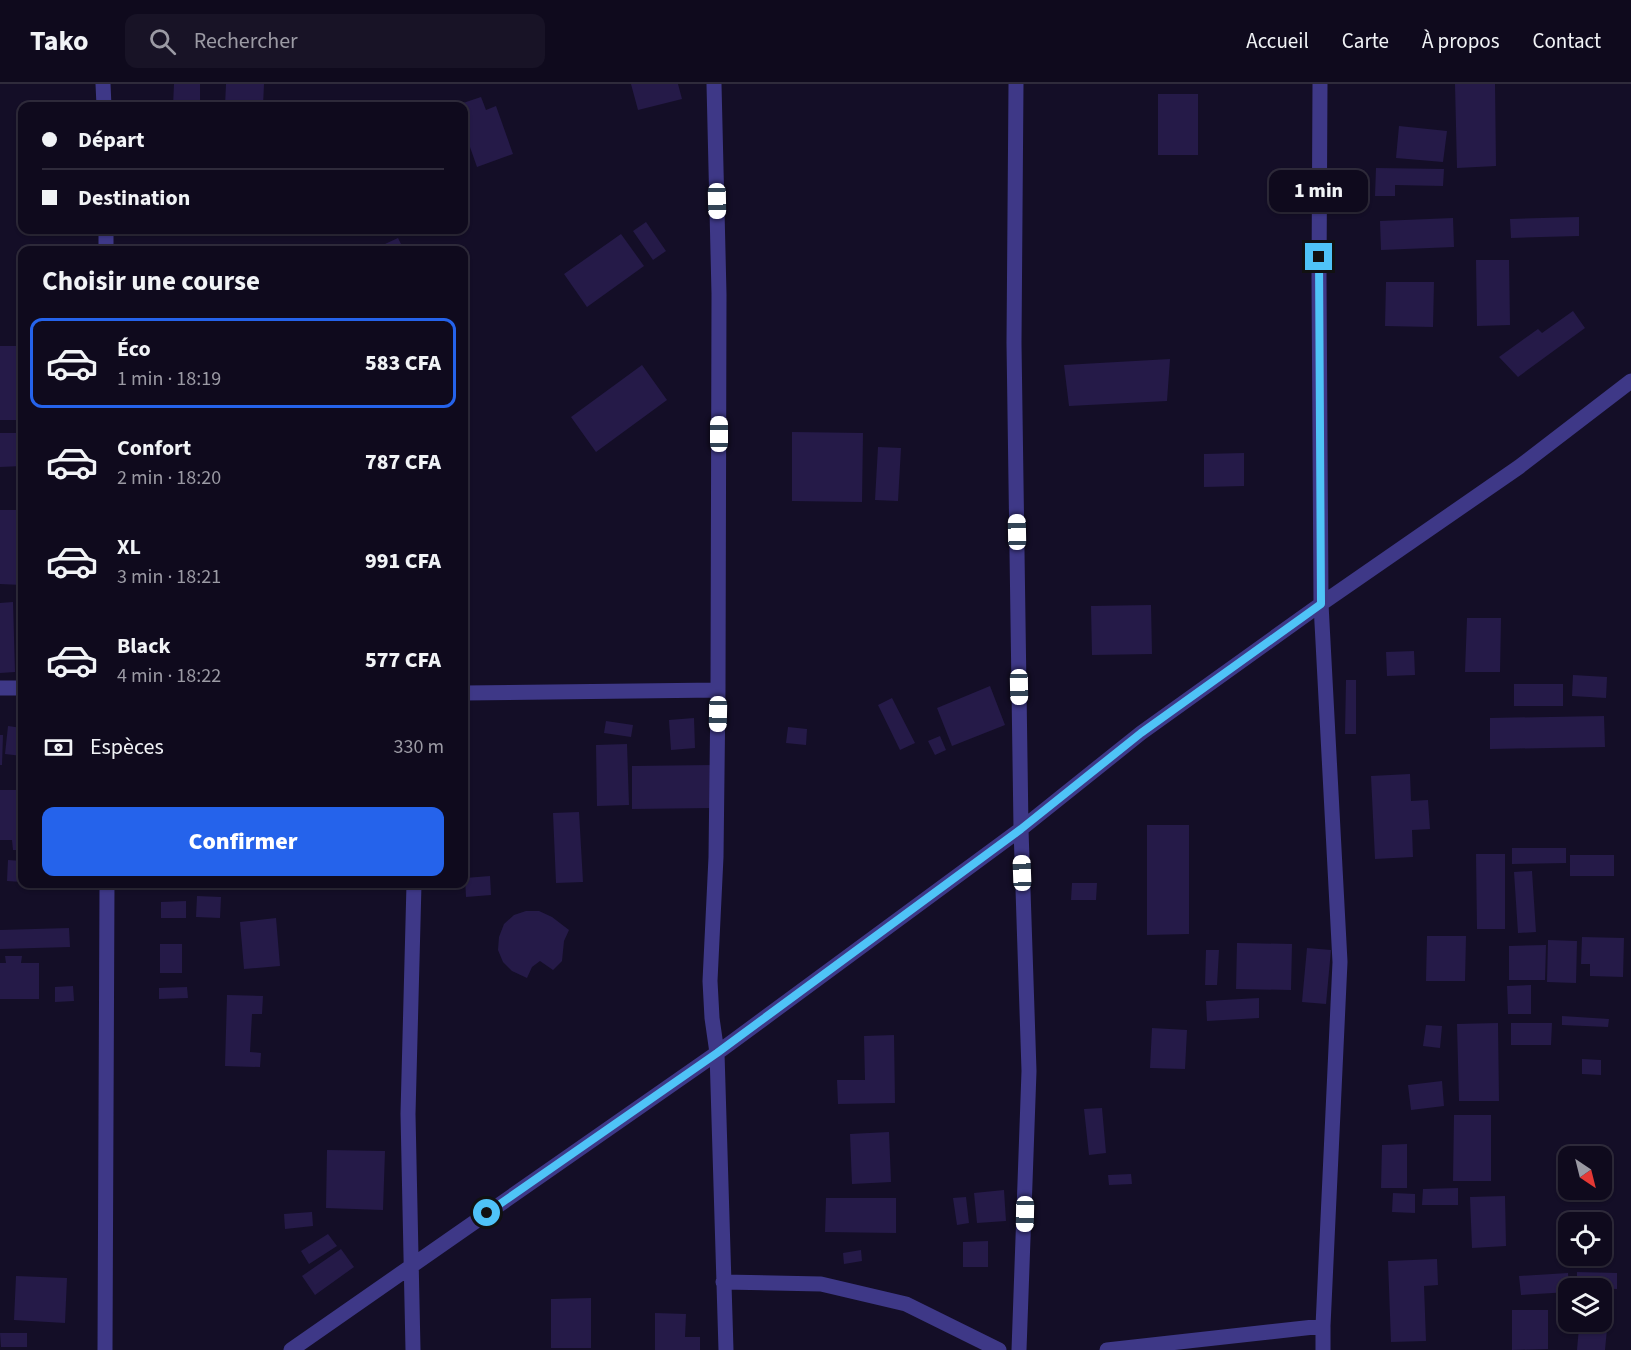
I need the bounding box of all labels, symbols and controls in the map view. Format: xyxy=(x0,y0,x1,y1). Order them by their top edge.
search box xyxy=(125,14,545,68)
text: Tako xyxy=(30,21,89,61)
icon: search xyxy=(146,25,179,58)
text: Rechercher xyxy=(194,25,298,57)
text: Accueil xyxy=(1246,26,1309,56)
text: Carte xyxy=(1342,26,1389,56)
text: À propos xyxy=(1422,26,1499,56)
text: Contact xyxy=(1532,26,1601,56)
text: Départ xyxy=(78,124,145,156)
callout: 1 min xyxy=(1270,170,1368,212)
text: 1 min xyxy=(1294,177,1343,205)
text: Destination xyxy=(78,182,190,214)
car xyxy=(708,183,726,219)
route end xyxy=(1305,243,1332,270)
text: Choisir une course xyxy=(42,262,260,301)
text: Éco xyxy=(117,333,151,365)
icon: car xyxy=(45,336,99,390)
text: 583 CFA xyxy=(365,347,441,379)
text: 1 min · 18:19 xyxy=(117,365,221,393)
car xyxy=(710,416,728,452)
text: Confort xyxy=(117,432,191,464)
icon: car xyxy=(45,435,99,489)
text: 787 CFA xyxy=(365,446,441,478)
text: 2 min · 18:20 xyxy=(117,464,221,492)
car xyxy=(1008,514,1026,550)
text: XL xyxy=(117,531,141,563)
icon: car xyxy=(45,534,99,588)
text: 991 CFA xyxy=(365,545,441,577)
text: 3 min · 18:21 xyxy=(117,563,221,591)
text: Black xyxy=(117,630,171,662)
icon: car xyxy=(45,633,99,687)
text: 577 CFA xyxy=(365,644,441,676)
text: 4 min · 18:22 xyxy=(117,662,221,690)
car xyxy=(1010,669,1028,705)
car xyxy=(709,696,727,732)
icon: cash xyxy=(42,731,75,764)
text: Espèces xyxy=(90,731,164,763)
text: 330 m xyxy=(394,733,444,761)
button: Confirmer xyxy=(42,807,444,876)
car xyxy=(1012,855,1032,891)
north arrow xyxy=(1558,1146,1612,1200)
map controls xyxy=(1558,1146,1612,1332)
car xyxy=(1016,1196,1034,1232)
route start xyxy=(473,1199,500,1226)
button: locate xyxy=(1558,1212,1612,1266)
button: layers xyxy=(1558,1278,1612,1332)

